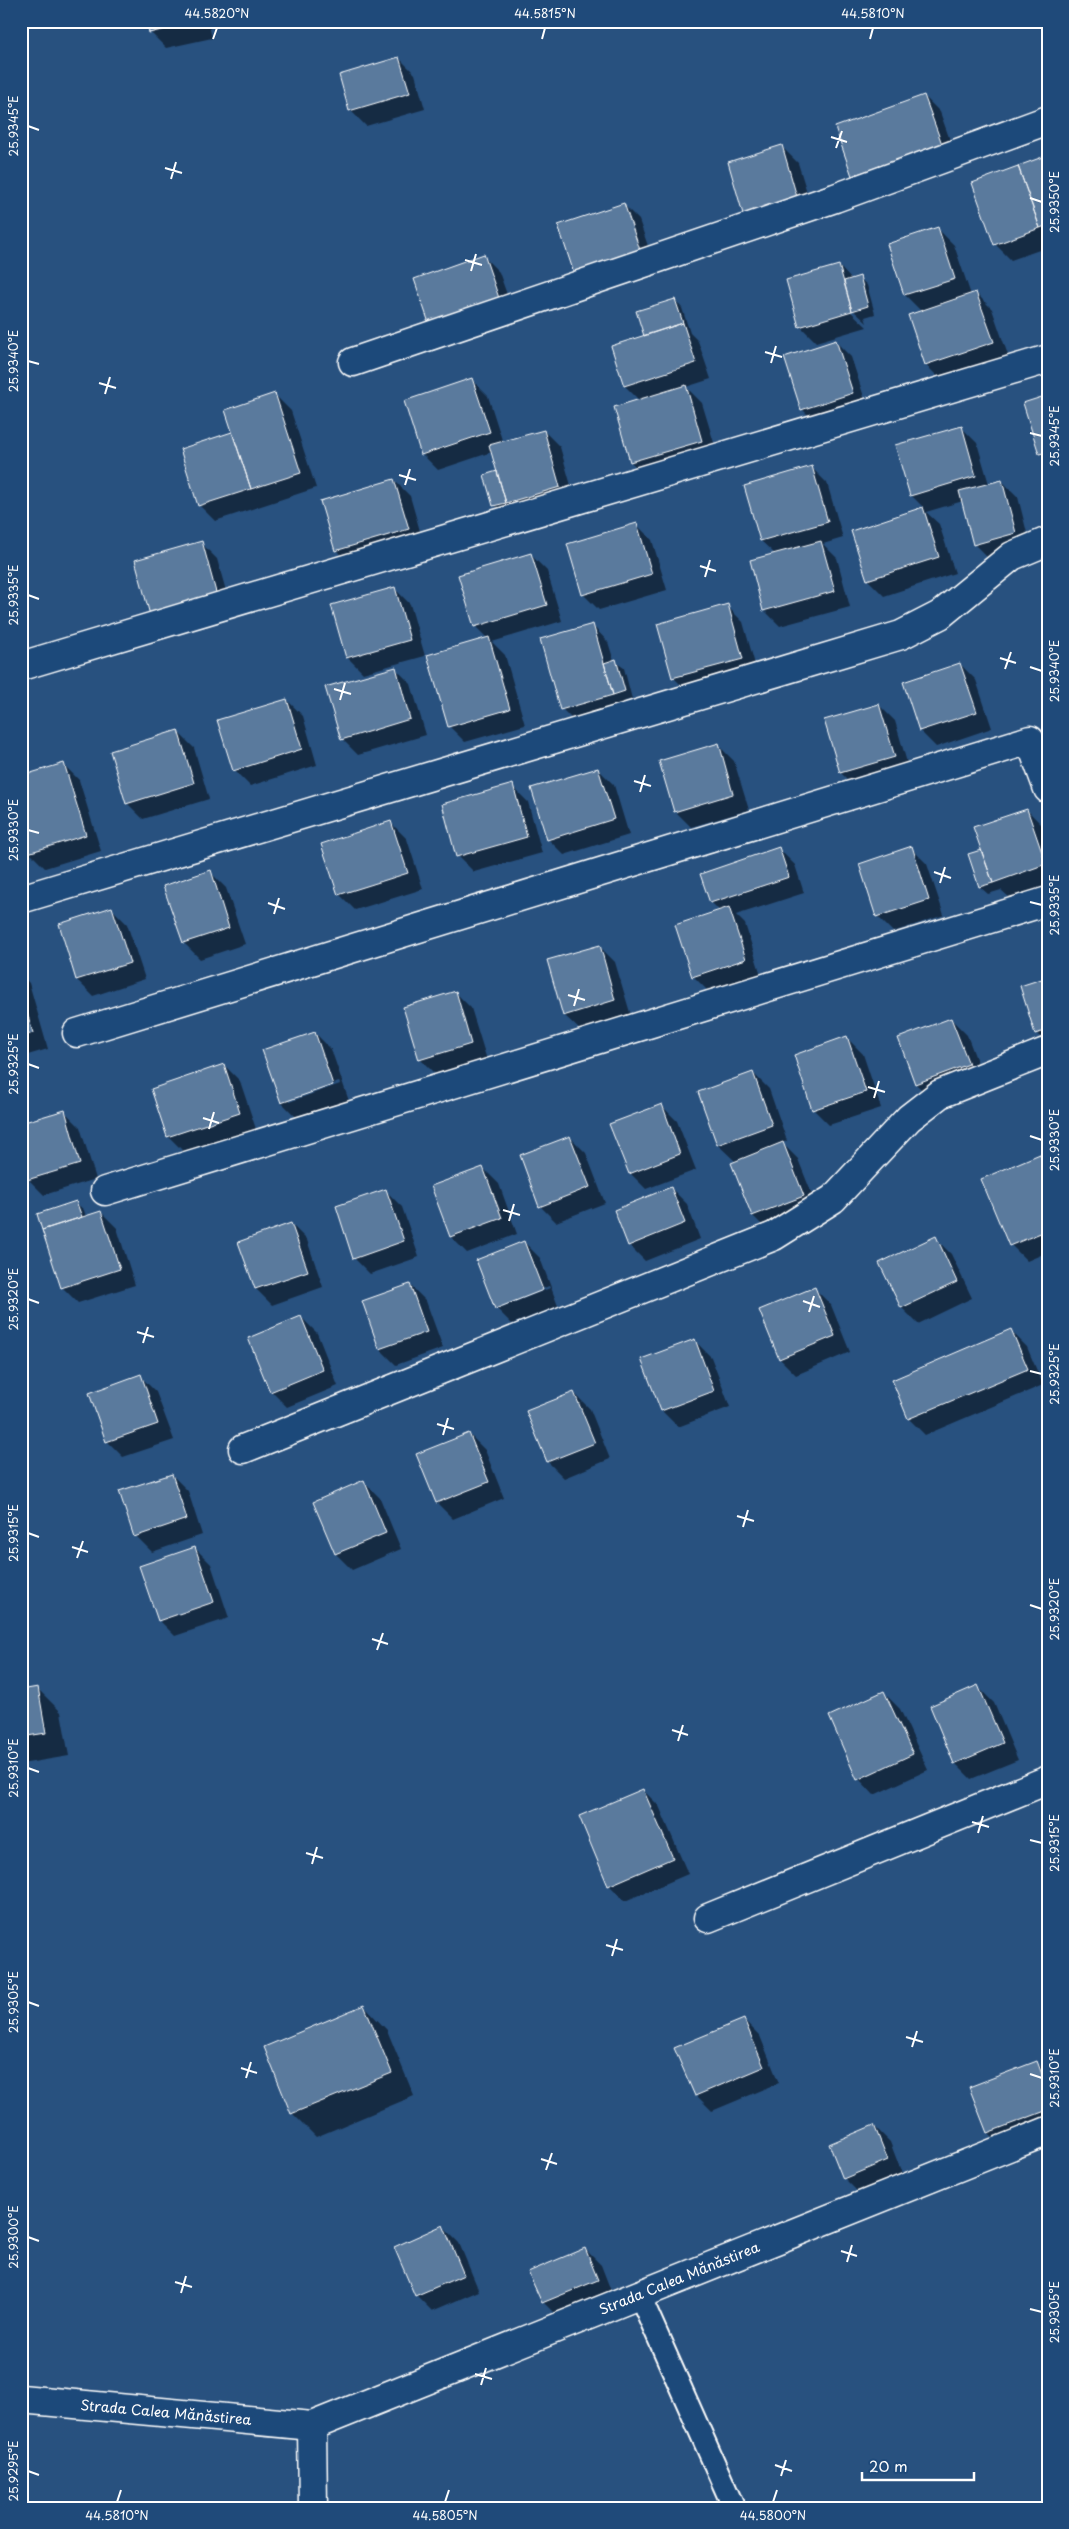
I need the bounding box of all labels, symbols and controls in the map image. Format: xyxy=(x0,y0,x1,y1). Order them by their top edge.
text: 44.5820°N xyxy=(185,4,250,22)
text: 44.5815°N xyxy=(514,4,576,22)
text: 44.5810°N xyxy=(841,4,905,22)
text: 25.9345°E xyxy=(4,95,22,157)
text: 25.9350°E xyxy=(1045,171,1063,233)
text: 25.9340°E xyxy=(4,330,22,392)
text: 25.9345°E xyxy=(1045,405,1063,467)
text: 25.9335°E xyxy=(4,564,22,626)
text: 25.9340°E xyxy=(1045,640,1063,702)
text: 25.9330°E xyxy=(4,799,22,861)
text: 25.9335°E xyxy=(1045,874,1063,936)
text: 25.9325°E xyxy=(4,1033,22,1095)
text: 25.9330°E xyxy=(1045,1109,1063,1171)
text: 25.9320°E xyxy=(4,1268,22,1330)
text: 25.9325°E xyxy=(1045,1343,1063,1405)
text: 25.9315°E xyxy=(4,1504,22,1562)
text: 25.9320°E xyxy=(1045,1578,1063,1640)
text: 25.9310°E xyxy=(4,1738,22,1798)
text: 25.9315°E xyxy=(1045,1814,1063,1872)
text: 25.9305°E xyxy=(4,1971,22,2033)
text: 25.9310°E xyxy=(1045,2048,1063,2108)
text: 25.9300°E xyxy=(4,2205,22,2269)
street label: Strada Calea Mănăstirea xyxy=(596,2236,763,2320)
text: 25.9305°E xyxy=(1045,2281,1063,2343)
street label: Strada Calea Mănăstirea xyxy=(80,2394,253,2430)
text: 25.9295°E xyxy=(4,2440,22,2502)
scale bar xyxy=(862,2449,974,2481)
text: 20 m xyxy=(869,2454,908,2477)
text: 44.5810°N xyxy=(85,2506,149,2524)
text: 44.5805°N xyxy=(412,2506,478,2524)
text: 44.5800°N xyxy=(740,2506,806,2524)

